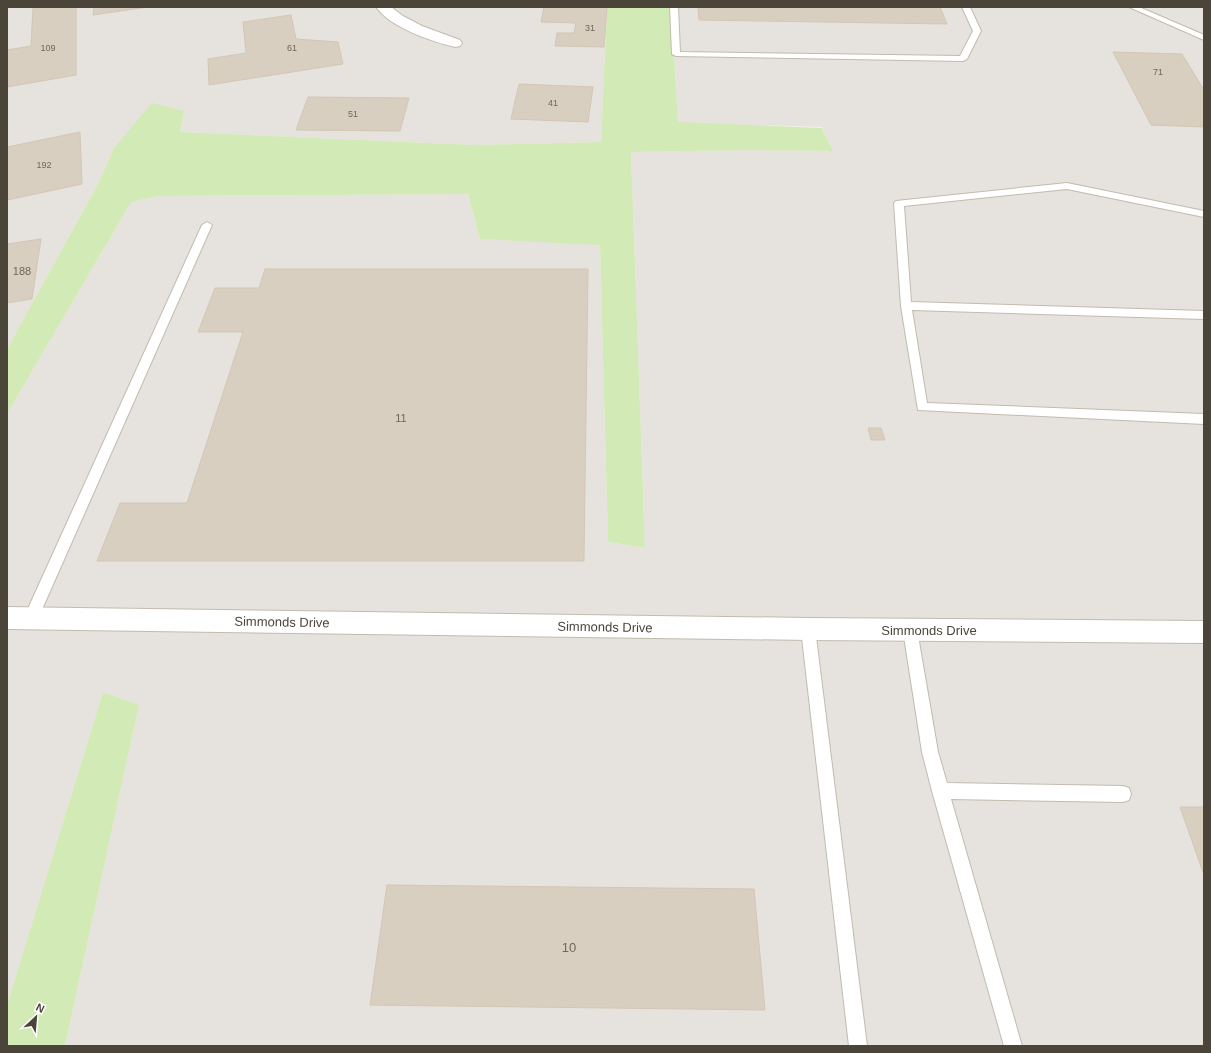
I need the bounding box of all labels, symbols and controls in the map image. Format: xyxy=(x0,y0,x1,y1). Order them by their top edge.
house number: 31 xyxy=(585,23,595,33)
house number: 109 xyxy=(40,43,56,53)
house number: 61 xyxy=(287,43,297,53)
house number: 71 xyxy=(1153,67,1163,77)
house number: 41 xyxy=(548,98,558,108)
house number: 51 xyxy=(348,109,358,119)
house number: 192 xyxy=(36,160,52,170)
house number: 188 xyxy=(13,265,31,277)
house number: 11 xyxy=(395,412,407,424)
street label: Simmonds Drive xyxy=(234,614,330,630)
street label: Simmonds Drive xyxy=(557,619,653,635)
street label: Simmonds Drive xyxy=(881,623,977,638)
house number: 10 xyxy=(562,940,576,955)
north arrow xyxy=(16,997,56,1037)
text: N xyxy=(34,1001,47,1015)

